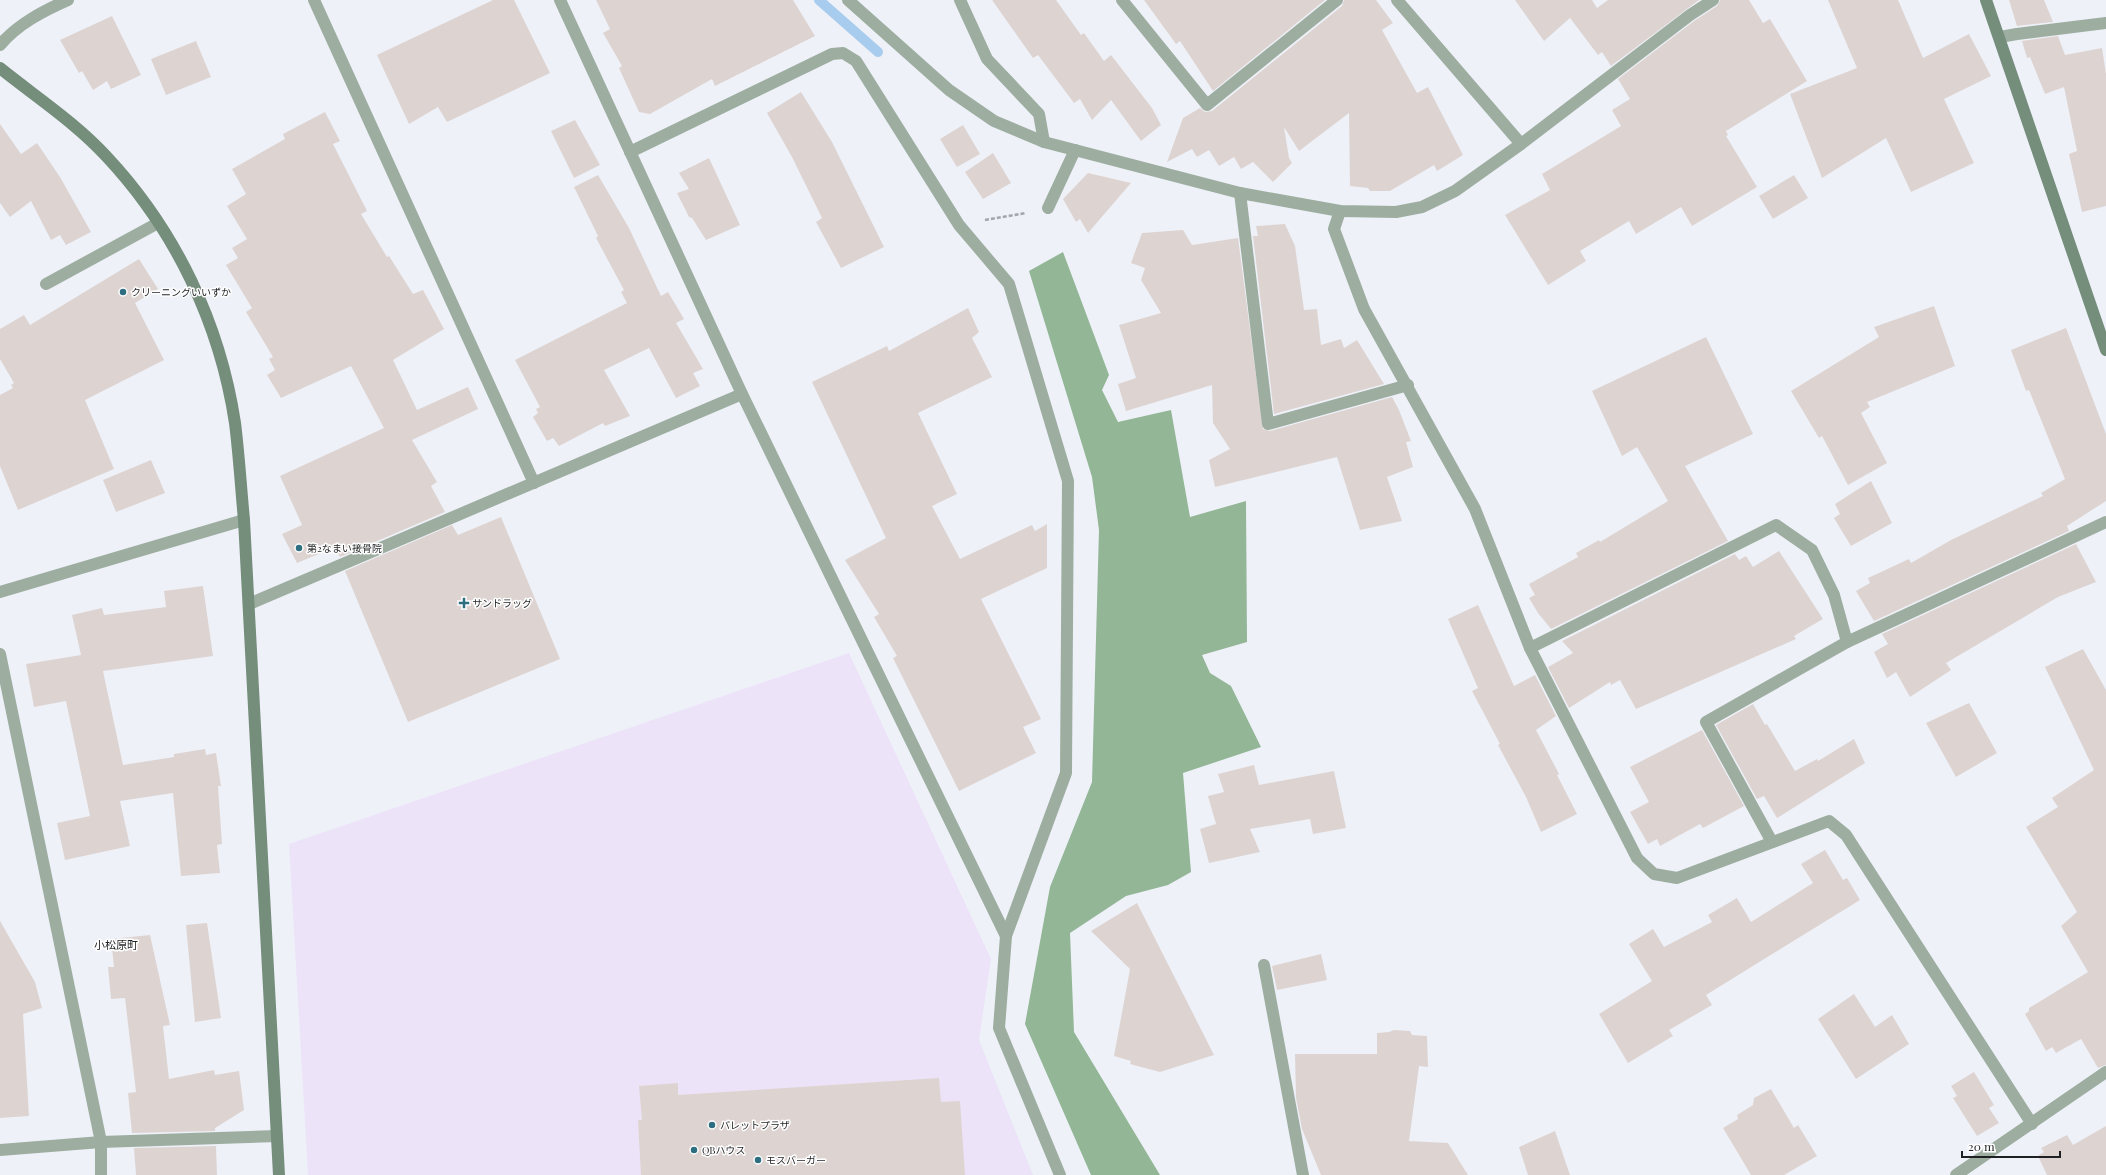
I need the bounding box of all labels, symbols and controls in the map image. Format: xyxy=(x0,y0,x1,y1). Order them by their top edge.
place label: クリーニングいいずか xyxy=(131,285,231,299)
marker: クリーニングいいずか xyxy=(118,287,128,297)
place label: 第2なまい接骨院 xyxy=(307,541,382,555)
marker: 第2なまい接骨院 xyxy=(294,543,304,553)
place label: サンドラッグ xyxy=(472,596,532,610)
marker: サンドラッグ xyxy=(459,598,469,608)
district label: 小松原町 xyxy=(94,937,138,952)
place label: パレットプラザ xyxy=(720,1118,790,1132)
marker: パレットプラザ xyxy=(707,1120,717,1130)
scale bar xyxy=(1962,1133,2060,1159)
text: 20 m xyxy=(1968,1138,1995,1154)
place label: QBハウス xyxy=(702,1143,746,1157)
marker: QBハウス xyxy=(689,1145,699,1155)
place label: モスバーガー xyxy=(766,1153,826,1167)
marker: モスバーガー xyxy=(753,1155,763,1165)

